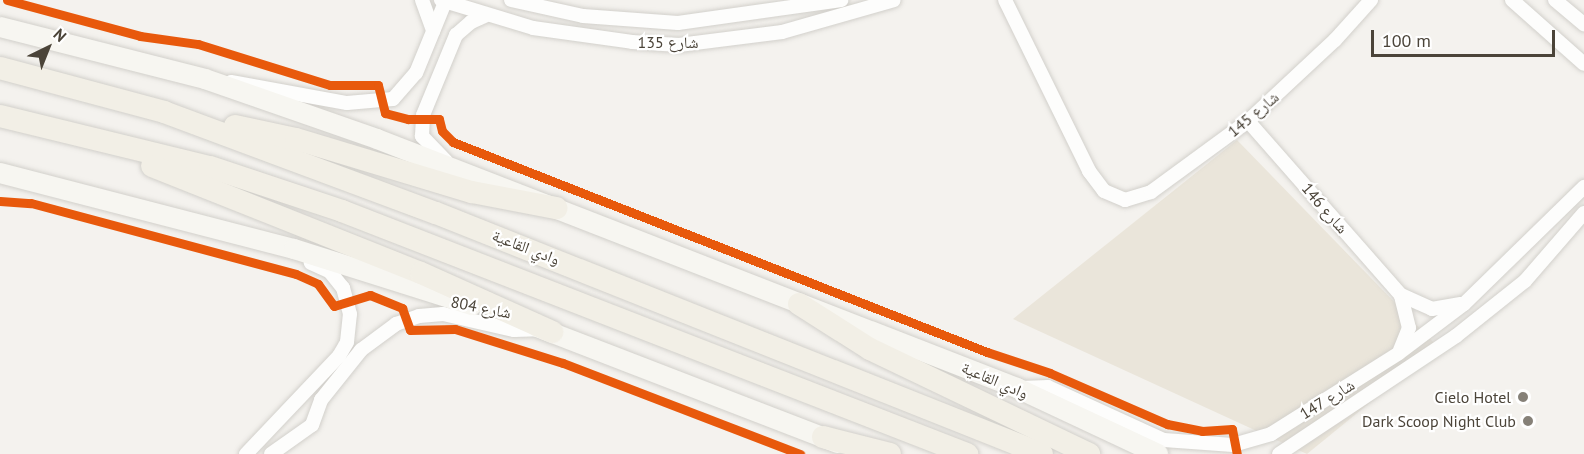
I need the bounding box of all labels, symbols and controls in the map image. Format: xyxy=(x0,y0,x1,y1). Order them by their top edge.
north arrow xyxy=(18,18,78,78)
scale bar xyxy=(1374,18,1558,56)
text: N xyxy=(50,24,71,46)
text: 100 m xyxy=(1382,29,1431,52)
street label: شارع 135 xyxy=(638,32,698,52)
street label: شارع 145 xyxy=(1224,87,1282,141)
street label: شارع 146 xyxy=(1298,179,1352,237)
street label: وادي القاعية xyxy=(490,225,562,269)
street label: شارع 804 xyxy=(449,292,513,322)
street label: وادي القاعية xyxy=(959,357,1031,403)
street label: شارع 147 xyxy=(1296,375,1358,423)
place label: Cielo Hotel xyxy=(1435,387,1511,407)
marker: Cielo Hotel xyxy=(1516,390,1530,404)
place label: Dark Scoop Night Club xyxy=(1362,411,1516,431)
marker: Dark Scoop Night Club xyxy=(1521,414,1535,428)

